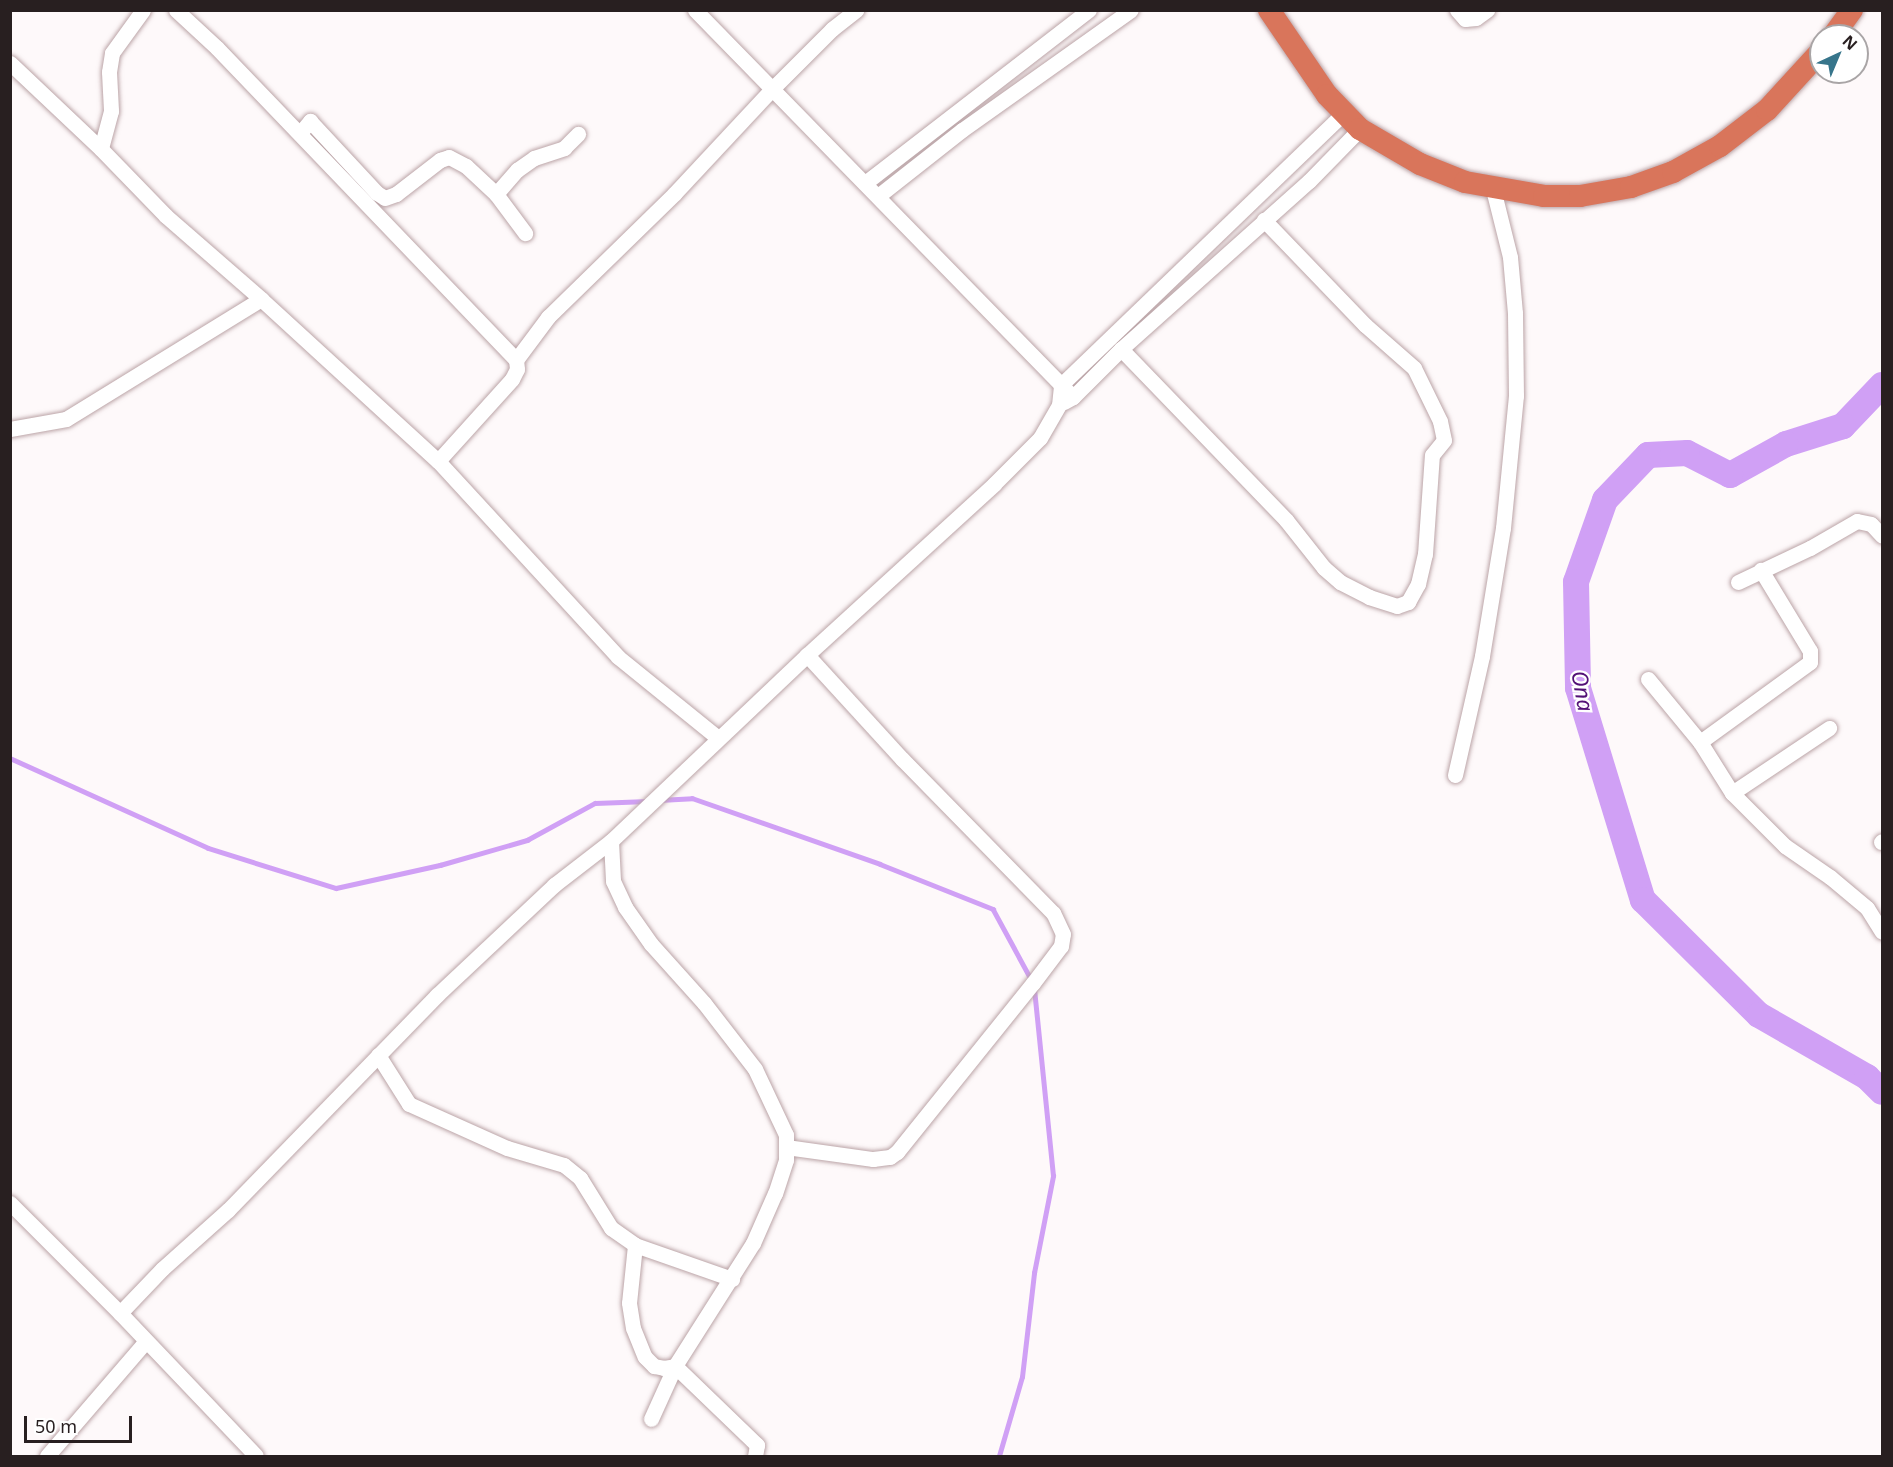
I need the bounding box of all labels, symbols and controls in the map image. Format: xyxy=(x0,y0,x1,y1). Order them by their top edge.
north arrow xyxy=(1809,24,1869,84)
text: N xyxy=(1838,30,1862,55)
water label: Ona xyxy=(1566,668,1600,714)
scale bar xyxy=(27,1404,135,1442)
text: 50 m xyxy=(35,1414,77,1438)

